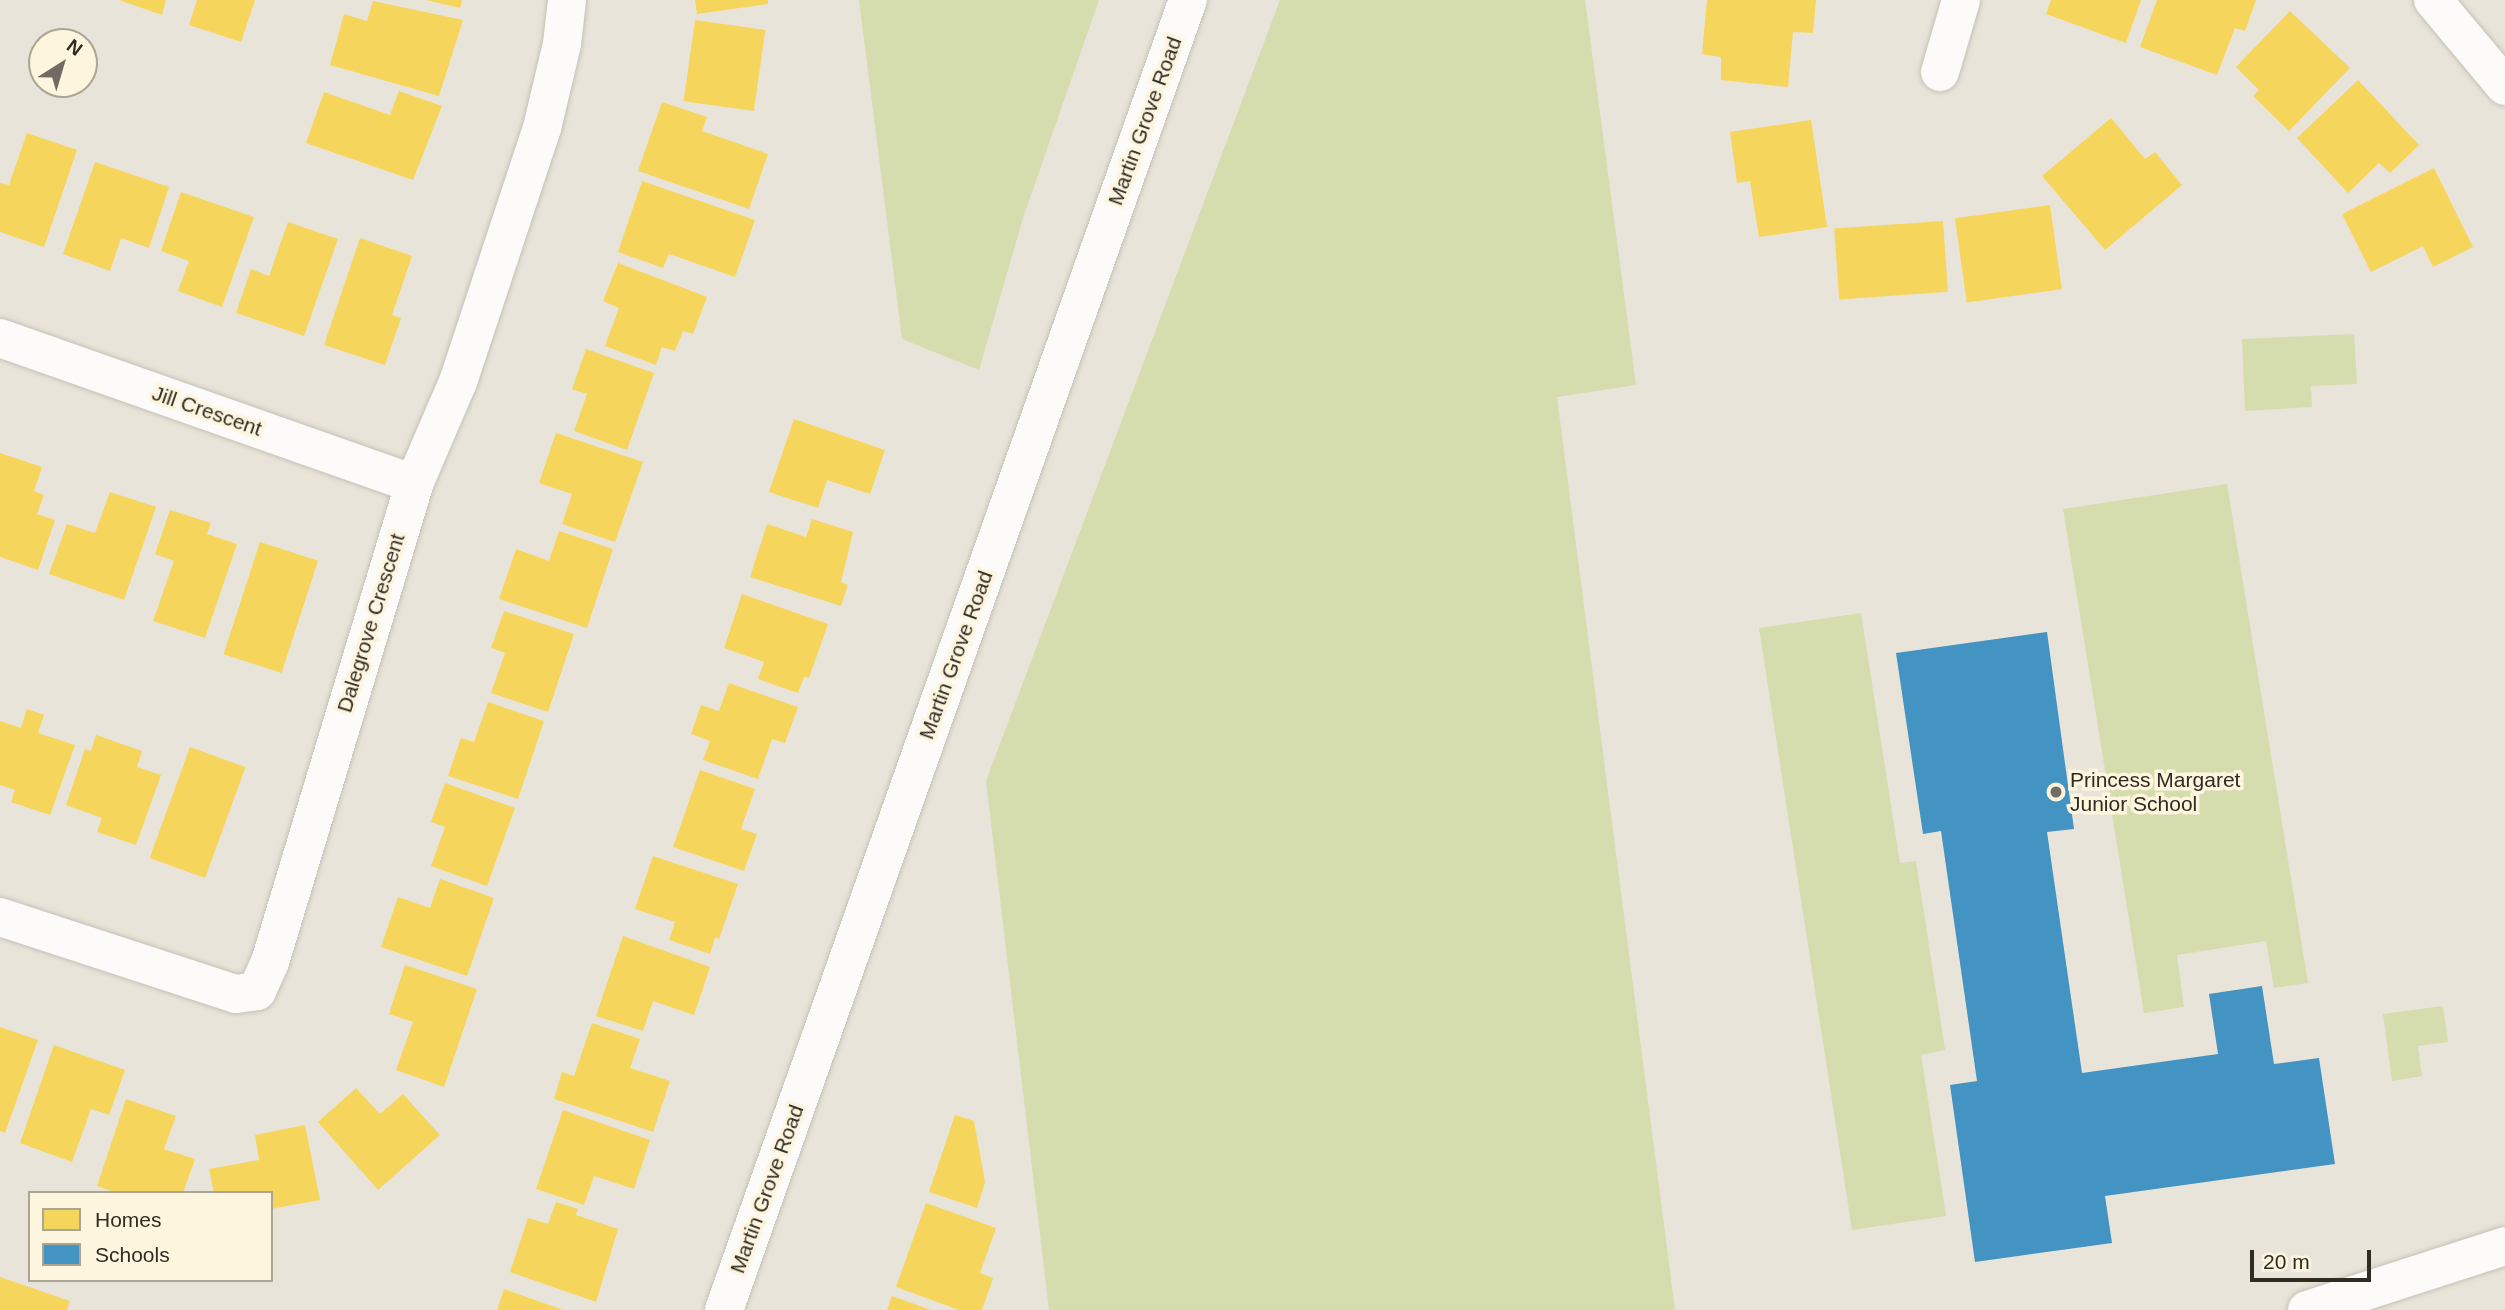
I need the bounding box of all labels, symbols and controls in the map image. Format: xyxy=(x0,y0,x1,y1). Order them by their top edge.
north arrow xyxy=(28,28,98,98)
street label: Martin Grove Road xyxy=(1103,33,1187,209)
text: N xyxy=(63,35,87,60)
street label: Jill Crescent xyxy=(149,380,265,442)
street label: Dalegrove Crescent xyxy=(332,531,410,715)
street label: Martin Grove Road xyxy=(914,567,998,743)
place label: Princess Margaret Junior School xyxy=(2070,767,2240,817)
marker: Princess Margaret Junior School xyxy=(2048,784,2064,800)
street label: Martin Grove Road xyxy=(725,1101,809,1277)
legend xyxy=(28,1191,273,1282)
text: Homes xyxy=(95,1208,162,1231)
scale bar xyxy=(2253,1236,2374,1280)
text: Schools xyxy=(95,1243,170,1266)
text: 20 m xyxy=(2263,1250,2310,1273)

